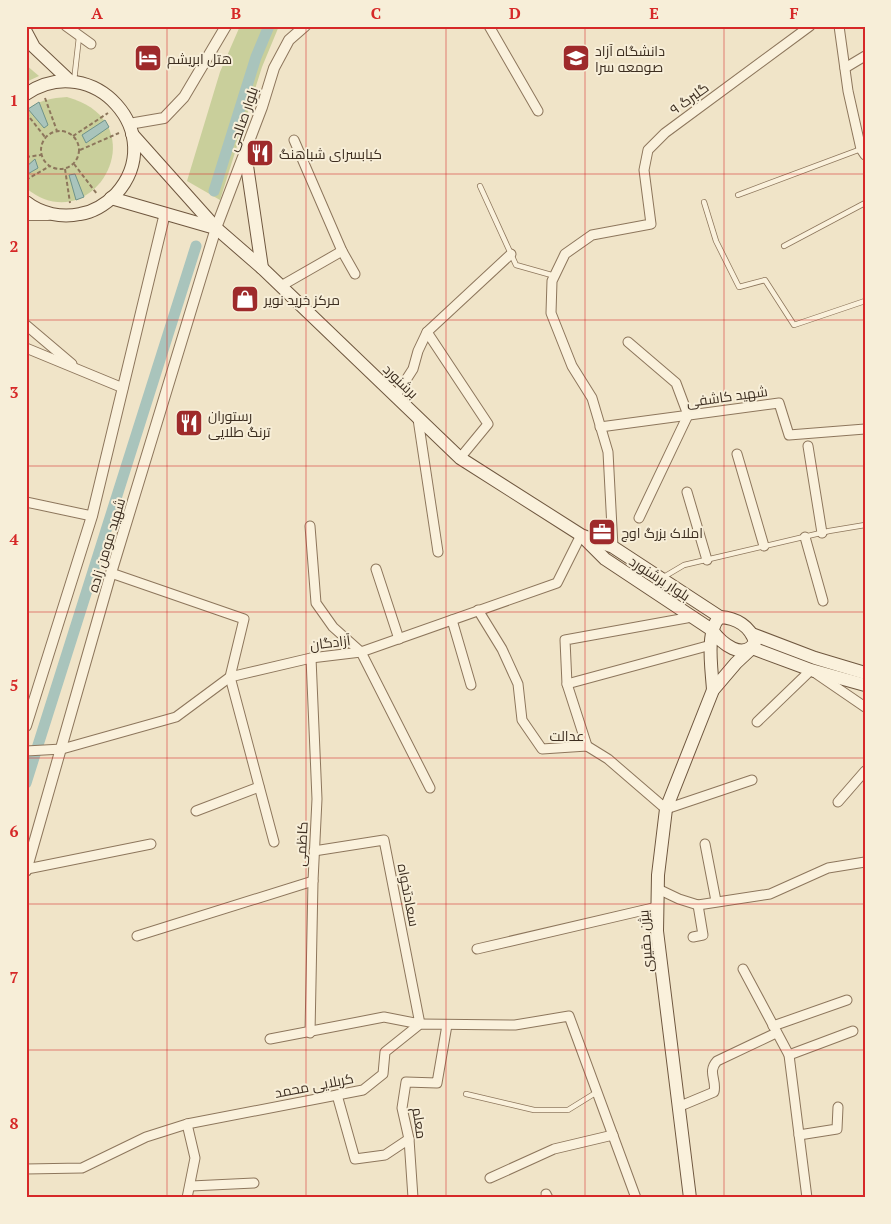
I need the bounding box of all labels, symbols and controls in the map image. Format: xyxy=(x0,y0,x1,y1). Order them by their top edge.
text: A xyxy=(91,2,103,24)
text: B xyxy=(231,2,241,24)
text: C xyxy=(371,2,381,24)
text: D xyxy=(509,2,521,24)
text: E xyxy=(649,2,659,24)
text: F xyxy=(789,2,799,24)
place label: دانشگاه آزاد صومعه سرا xyxy=(595,41,665,76)
hotel icon: هتل ابریشم xyxy=(133,43,163,73)
school or university icon: دانشگاه آزاد صومعه سرا xyxy=(561,43,591,73)
place label: هتل ابریشم xyxy=(167,49,232,69)
street label: گلبرگ ۹ xyxy=(666,77,712,119)
street label: بلوار صالحی xyxy=(222,84,262,154)
text: 1 xyxy=(9,89,19,111)
restaurant icon: کبابسرای شباهنگ xyxy=(245,138,275,168)
place label: کبابسرای شباهنگ xyxy=(279,144,382,163)
text: 2 xyxy=(9,235,19,257)
shop icon: مرکز خرید نویر xyxy=(230,284,260,314)
place label: مرکز خرید نویر xyxy=(263,290,340,309)
street label: برشنورد xyxy=(379,360,423,402)
text: 3 xyxy=(9,381,19,403)
street label: شهید کاشفی xyxy=(685,381,769,411)
place label: رستوران ترنگ طلایی xyxy=(208,406,271,441)
restaurant icon: رستوران ترنگ طلایی xyxy=(174,408,204,438)
street label: شهید مومن زاده xyxy=(83,496,129,594)
office icon: املاک بزرگ اوج xyxy=(587,517,617,547)
place label: املاک بزرگ اوج xyxy=(621,523,703,542)
text: 4 xyxy=(9,528,19,550)
street label: بلوار برشنورد xyxy=(626,551,694,605)
street label: آزادگان xyxy=(309,630,352,654)
text: 5 xyxy=(9,674,19,696)
street label: عدالت xyxy=(550,726,584,745)
text: 6 xyxy=(9,820,19,842)
street label: کاظمی xyxy=(290,821,312,867)
street label: سعادتخواه xyxy=(394,862,424,928)
street label: بیژن حقیری xyxy=(633,909,657,973)
text: 7 xyxy=(9,966,19,988)
street label: کربلایی محمد xyxy=(273,1068,355,1102)
street label: معلم xyxy=(407,1106,432,1140)
text: 8 xyxy=(9,1112,19,1134)

